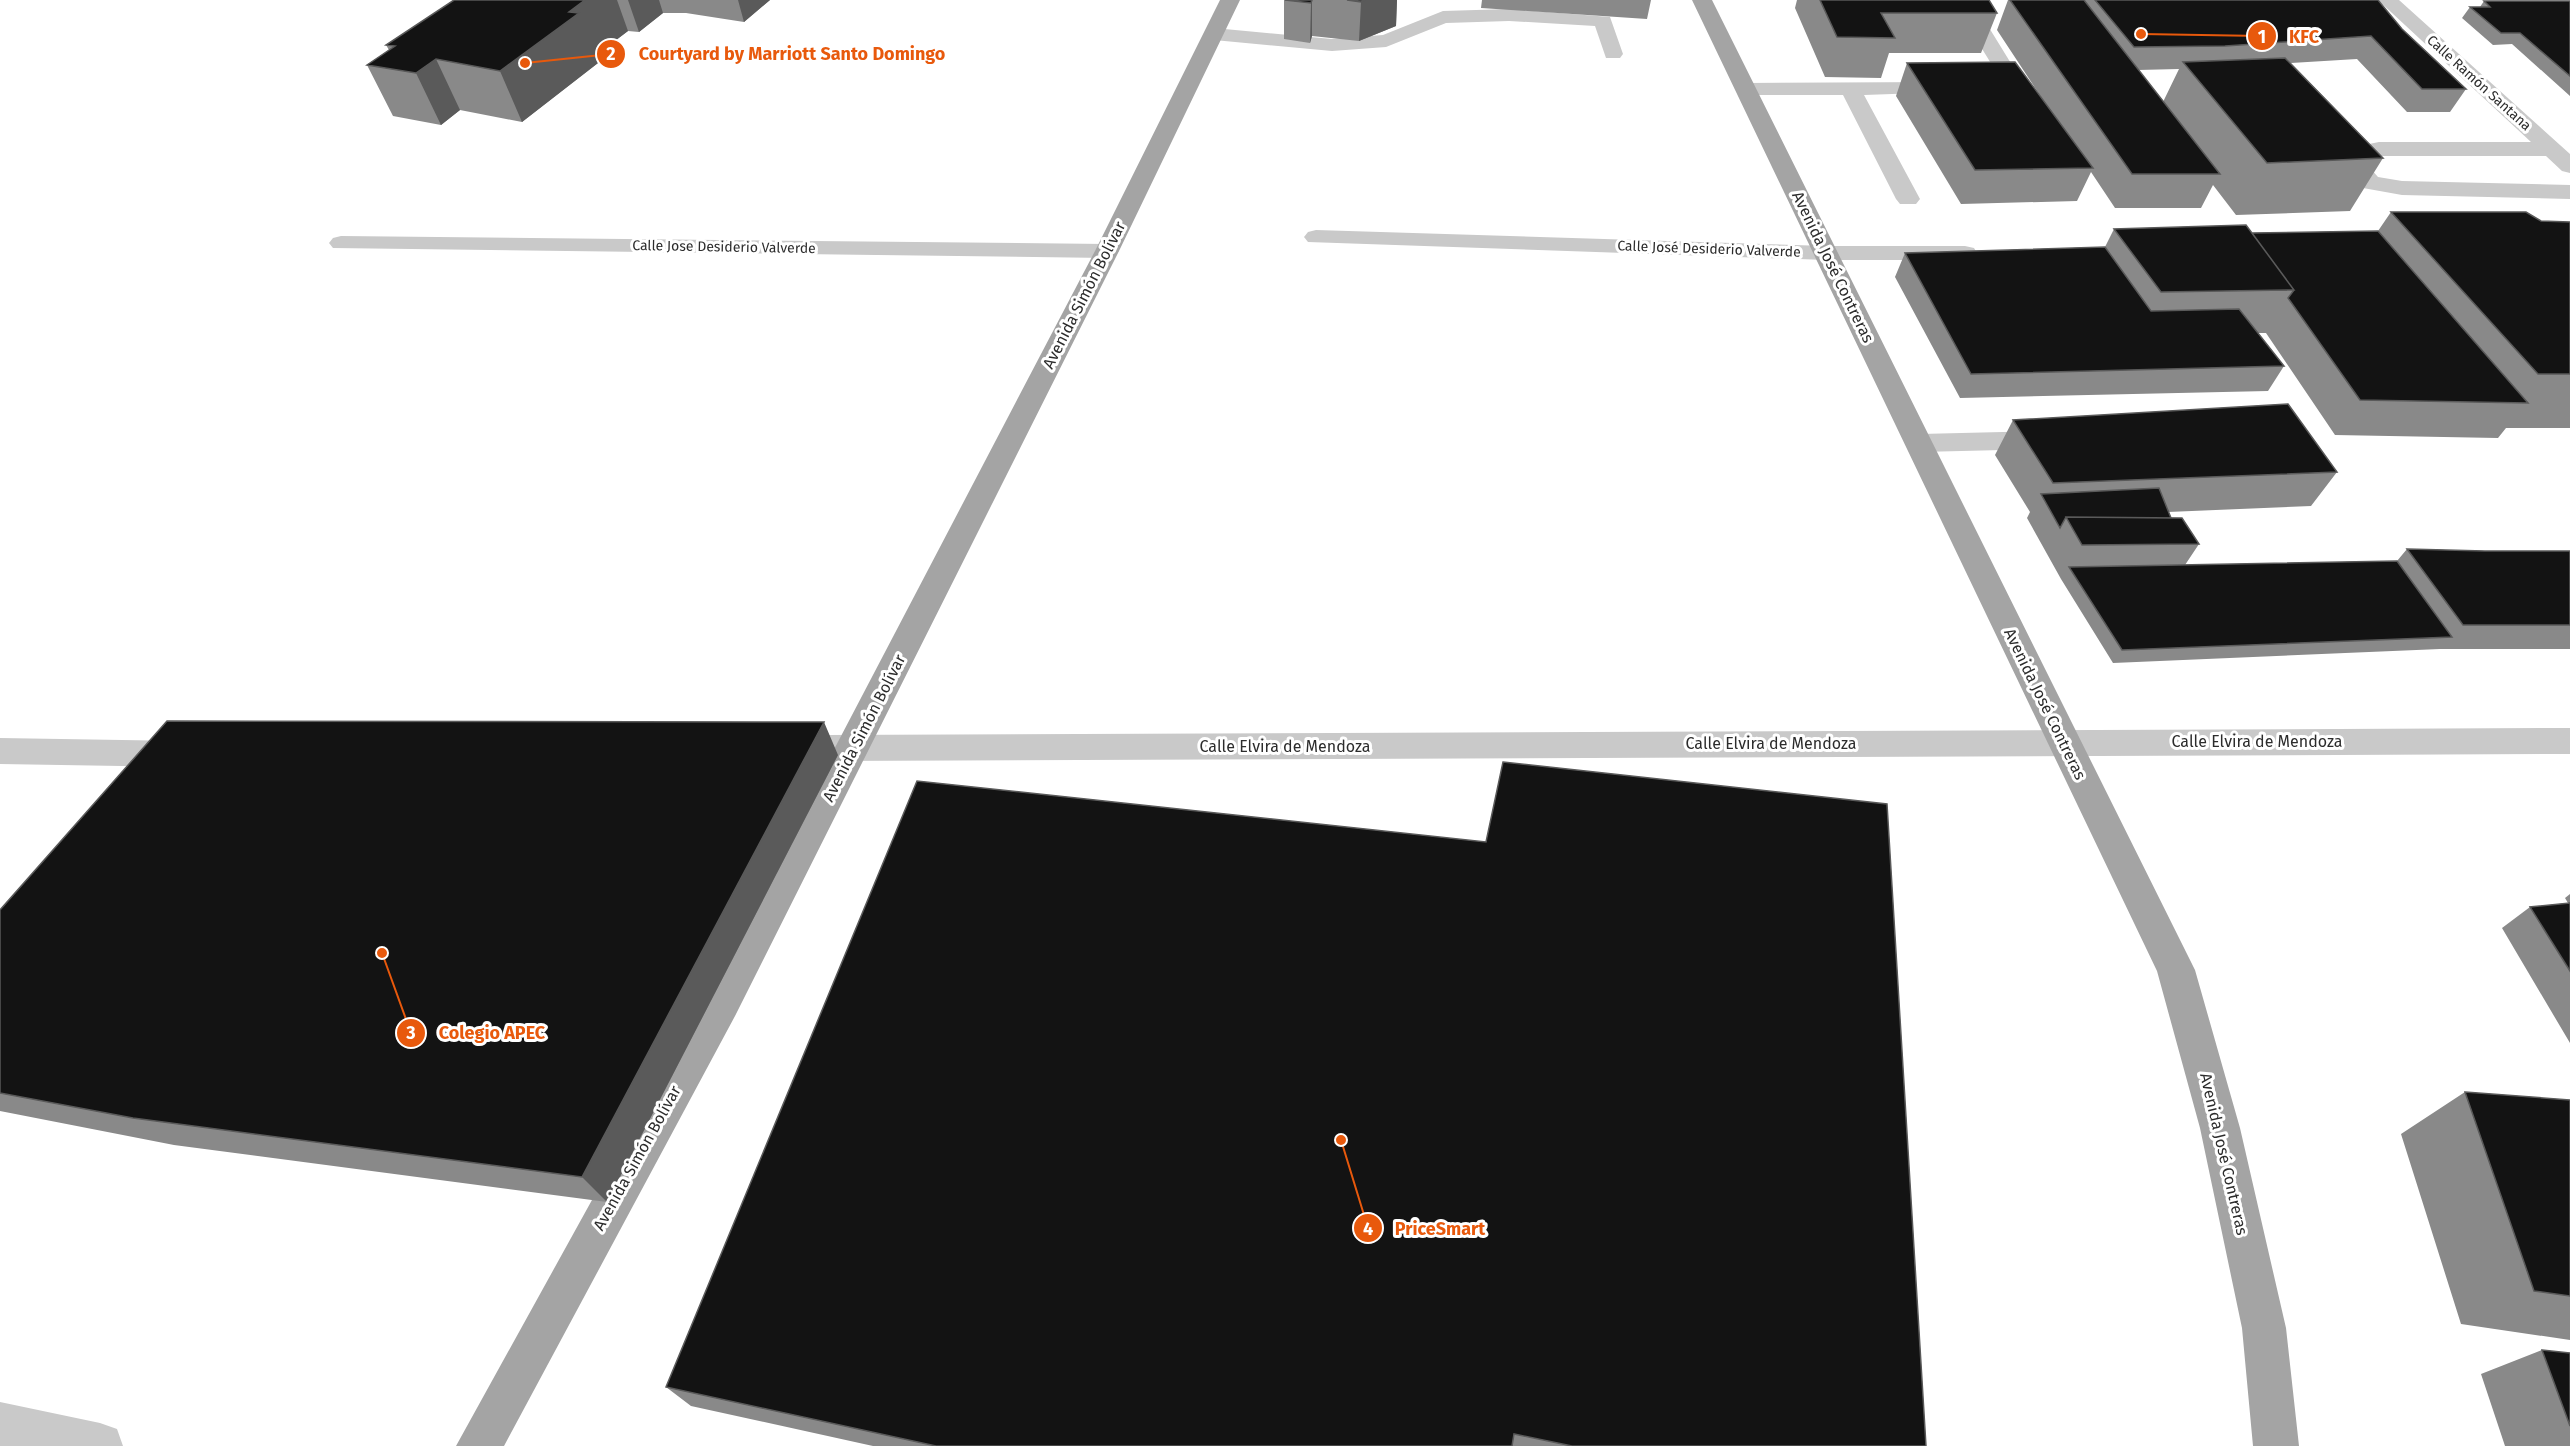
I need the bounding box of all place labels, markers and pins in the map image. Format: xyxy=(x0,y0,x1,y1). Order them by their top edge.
callout: KFC xyxy=(2247,18,2331,54)
callout: Courtyard by Marriott Santo Domingo xyxy=(596,36,957,72)
callout: Colegio APEC xyxy=(396,1015,557,1051)
callout: PriceSmart xyxy=(1353,1210,1497,1246)

